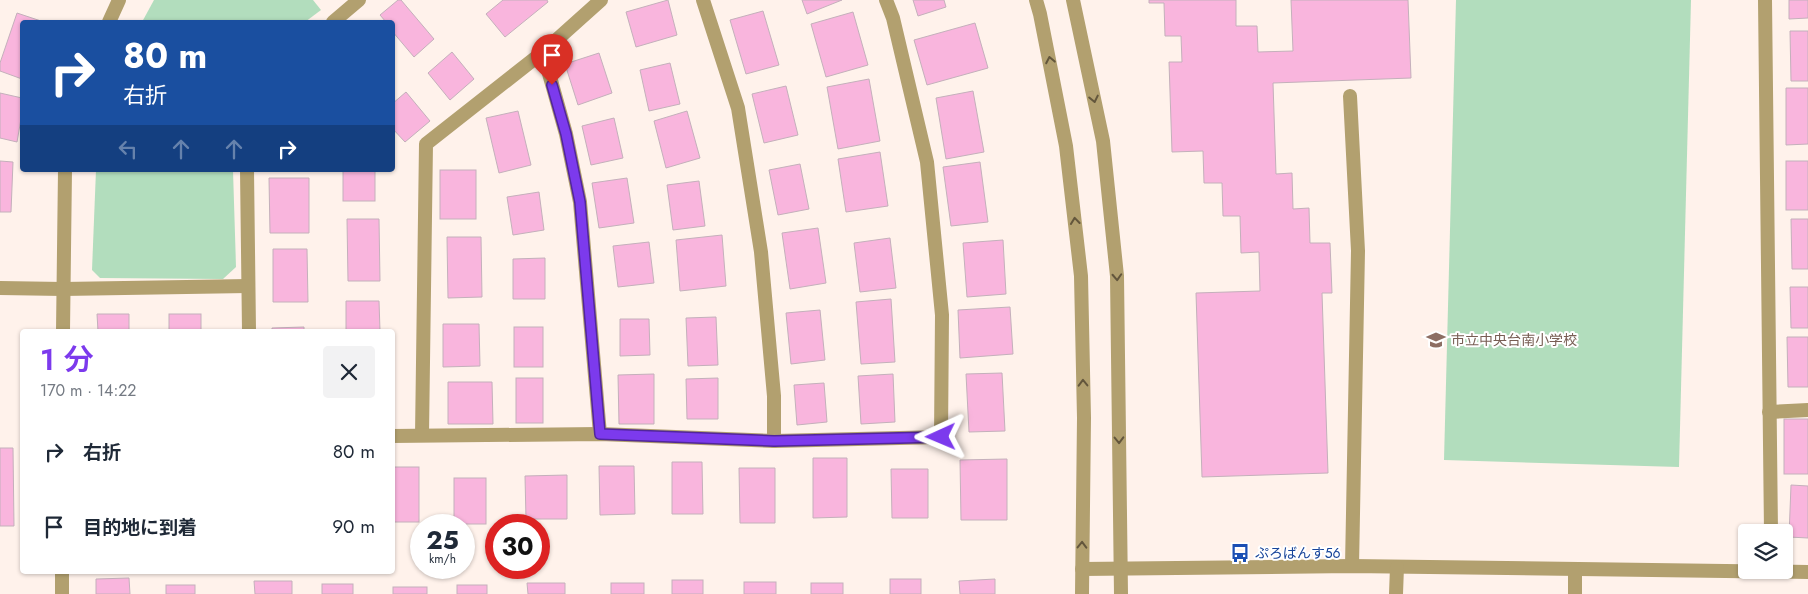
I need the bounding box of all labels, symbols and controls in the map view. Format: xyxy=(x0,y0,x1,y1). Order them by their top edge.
text: 80 m xyxy=(123,31,207,81)
pin xyxy=(531,34,573,85)
icon: right xyxy=(40,40,105,105)
icon: arrive xyxy=(538,41,566,69)
one-way arrow xyxy=(1045,56,1055,65)
text: 右折 xyxy=(123,79,167,111)
one-way arrow xyxy=(1088,95,1099,103)
icon: left xyxy=(114,135,142,163)
icon: ahead xyxy=(167,135,195,163)
icon: ahead xyxy=(220,135,248,163)
icon: right xyxy=(273,135,301,163)
one-way arrow xyxy=(1070,216,1081,224)
one-way arrow xyxy=(1111,274,1122,282)
school or university icon: 市立中央台南小学校 xyxy=(1425,329,1447,351)
place label: 市立中央台南小学校 xyxy=(1451,330,1577,350)
text: 1 分 xyxy=(40,338,94,381)
button: close xyxy=(323,346,375,398)
text: 170 m · 14:22 xyxy=(40,379,136,402)
one-way arrow xyxy=(1078,379,1088,386)
position arrow xyxy=(914,410,966,462)
one-way arrow xyxy=(1114,436,1124,444)
icon: right xyxy=(40,438,68,466)
text: 80 m xyxy=(333,438,375,465)
text: 右折 xyxy=(83,439,121,466)
icon: arrive xyxy=(40,513,68,541)
text: 90 m xyxy=(332,513,375,540)
text: 目的地に到着 xyxy=(83,514,197,541)
speed limit sign: 30 xyxy=(485,514,550,579)
text: 25 xyxy=(426,522,459,558)
map controls xyxy=(1738,524,1793,579)
button: layers xyxy=(1738,524,1793,579)
one-way arrow xyxy=(1077,541,1087,549)
bus stop icon: ぷろばんす56 xyxy=(1229,542,1251,564)
place label: ぷろばんす56 xyxy=(1255,543,1341,563)
text: km/h xyxy=(429,550,456,568)

